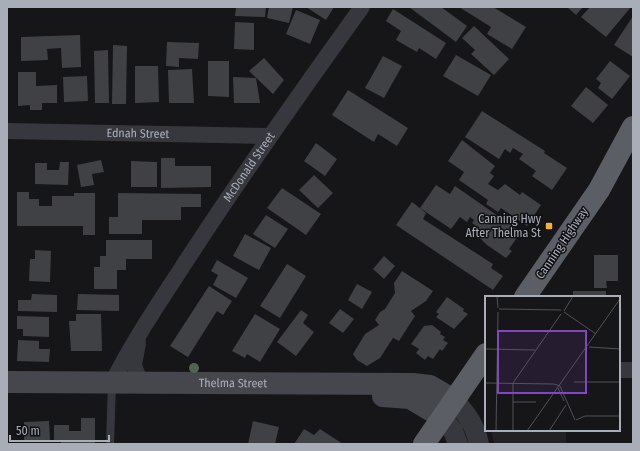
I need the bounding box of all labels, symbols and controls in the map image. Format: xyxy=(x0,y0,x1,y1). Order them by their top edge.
street label: Ednah Street xyxy=(106,126,170,141)
street label: McDonald Street xyxy=(220,130,278,204)
street label: Canning Highway xyxy=(533,204,591,281)
place label: Canning Hwy After Thelma St xyxy=(466,212,542,240)
marker: Canning Hwy After Thelma St xyxy=(544,221,554,231)
inset map xyxy=(485,296,620,431)
street label: Thelma Street xyxy=(199,376,267,390)
scale bar xyxy=(10,417,109,443)
text: 50 m xyxy=(16,424,40,438)

